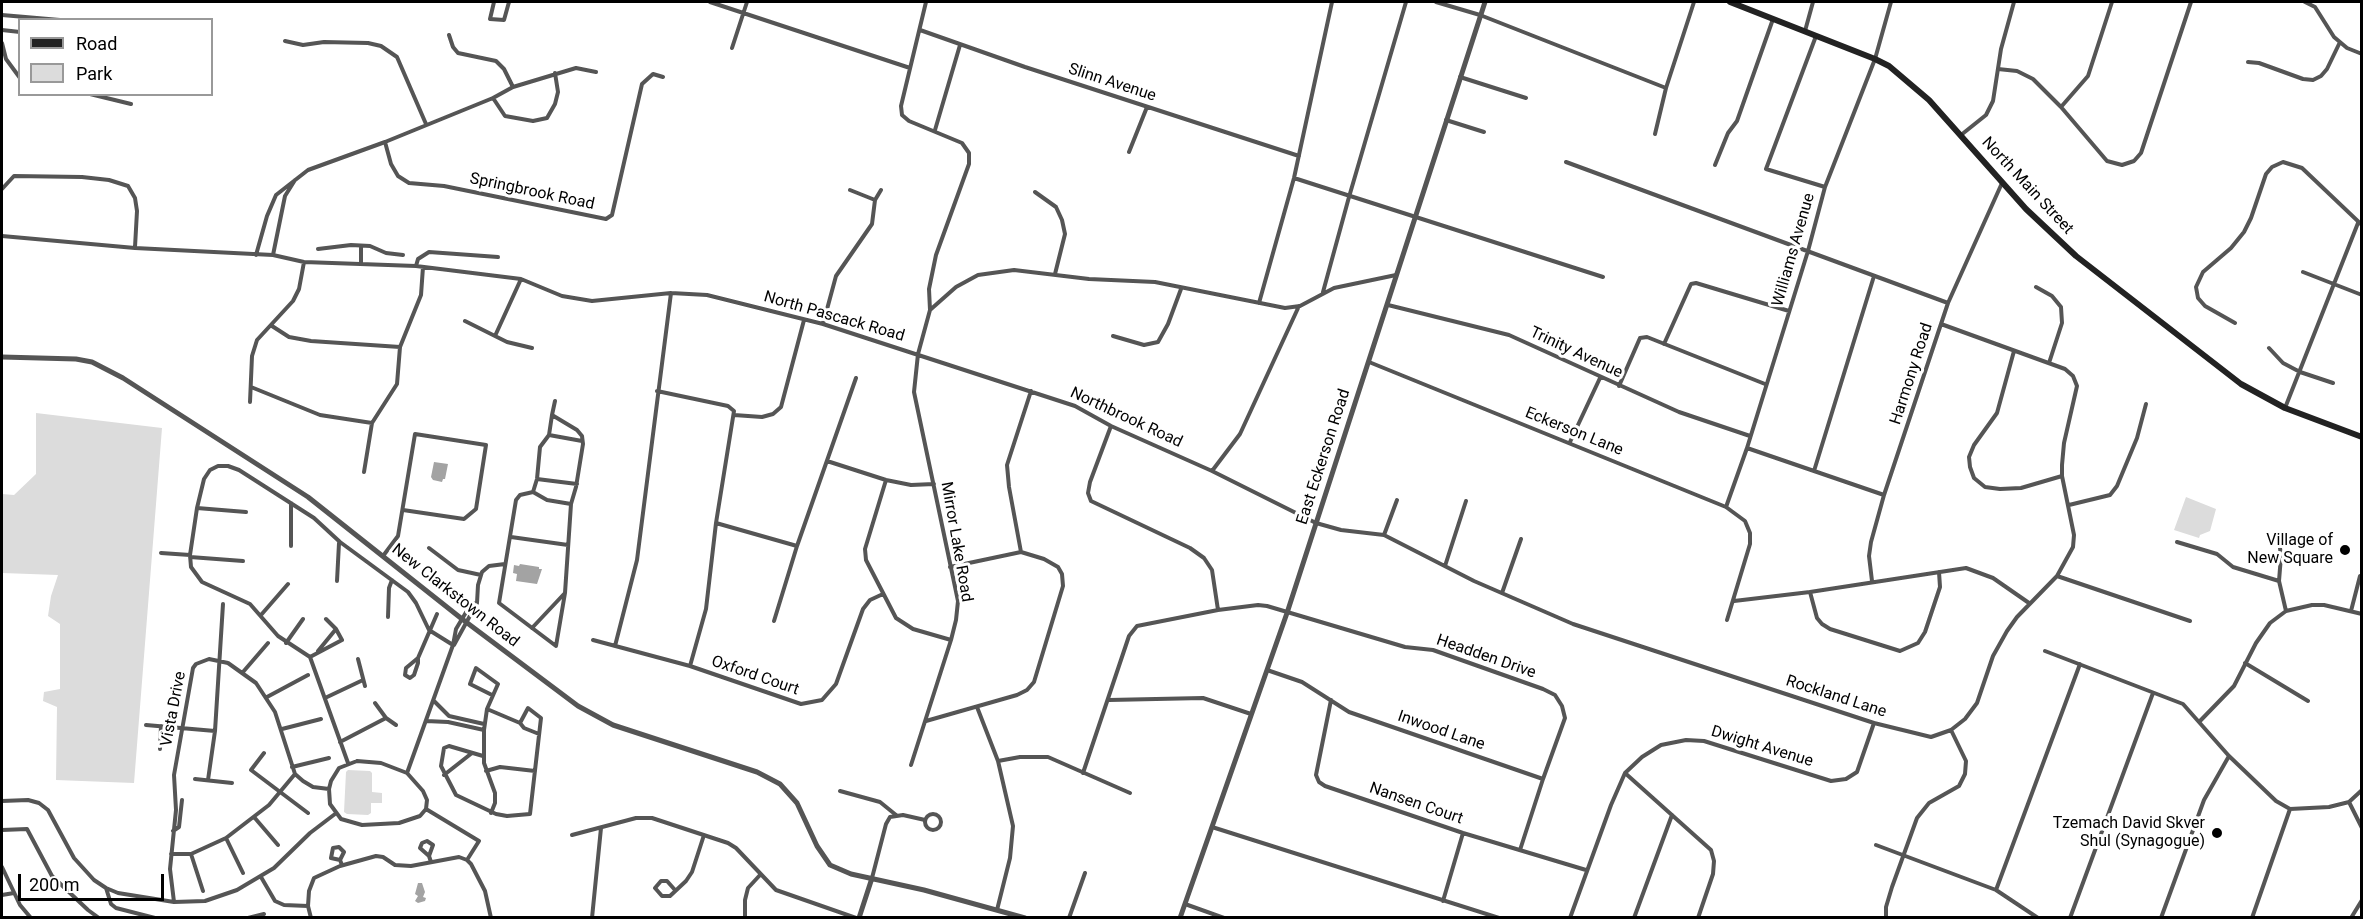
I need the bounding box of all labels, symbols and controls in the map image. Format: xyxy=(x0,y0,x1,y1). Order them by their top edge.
legend xyxy=(18,18,213,96)
text: Road xyxy=(76,33,117,54)
street label: Slinn Avenue xyxy=(1066,60,1158,106)
text: Park xyxy=(76,63,112,84)
street label: North Main Street xyxy=(1977,133,2077,239)
street label: Springbrook Road xyxy=(468,169,596,215)
street label: Williams Avenue xyxy=(1769,191,1819,309)
street label: North Pascack Road xyxy=(761,288,907,346)
street label: Harmony Road xyxy=(1887,321,1937,427)
street label: Trinity Avenue xyxy=(1527,323,1625,383)
street label: Northbrook Road xyxy=(1067,384,1185,452)
street label: East Eckerson Road xyxy=(1293,387,1355,527)
street label: Eckerson Lane xyxy=(1522,404,1626,460)
street label: Mirror Lake Road xyxy=(936,481,976,603)
place label: Village of New Square xyxy=(2247,531,2333,569)
street label: New Clarkstown Road xyxy=(387,540,523,652)
marker: Village of New Square xyxy=(2338,543,2352,557)
street label: Headden Drive xyxy=(1434,631,1538,683)
street label: Oxford Court xyxy=(709,652,801,700)
street label: Vista Drive xyxy=(157,670,191,748)
street label: Rockland Lane xyxy=(1783,672,1889,722)
street label: Inwood Lane xyxy=(1395,707,1487,755)
street label: Dwight Avenue xyxy=(1709,722,1815,772)
street label: Nansen Court xyxy=(1367,779,1465,829)
place label: Tzemach David Skver Shul (Synagogue) xyxy=(2053,814,2205,852)
marker: Tzemach David Skver Shul (Synagogue) xyxy=(2210,826,2224,840)
scale bar xyxy=(21,862,166,900)
text: 200 m xyxy=(29,874,80,895)

